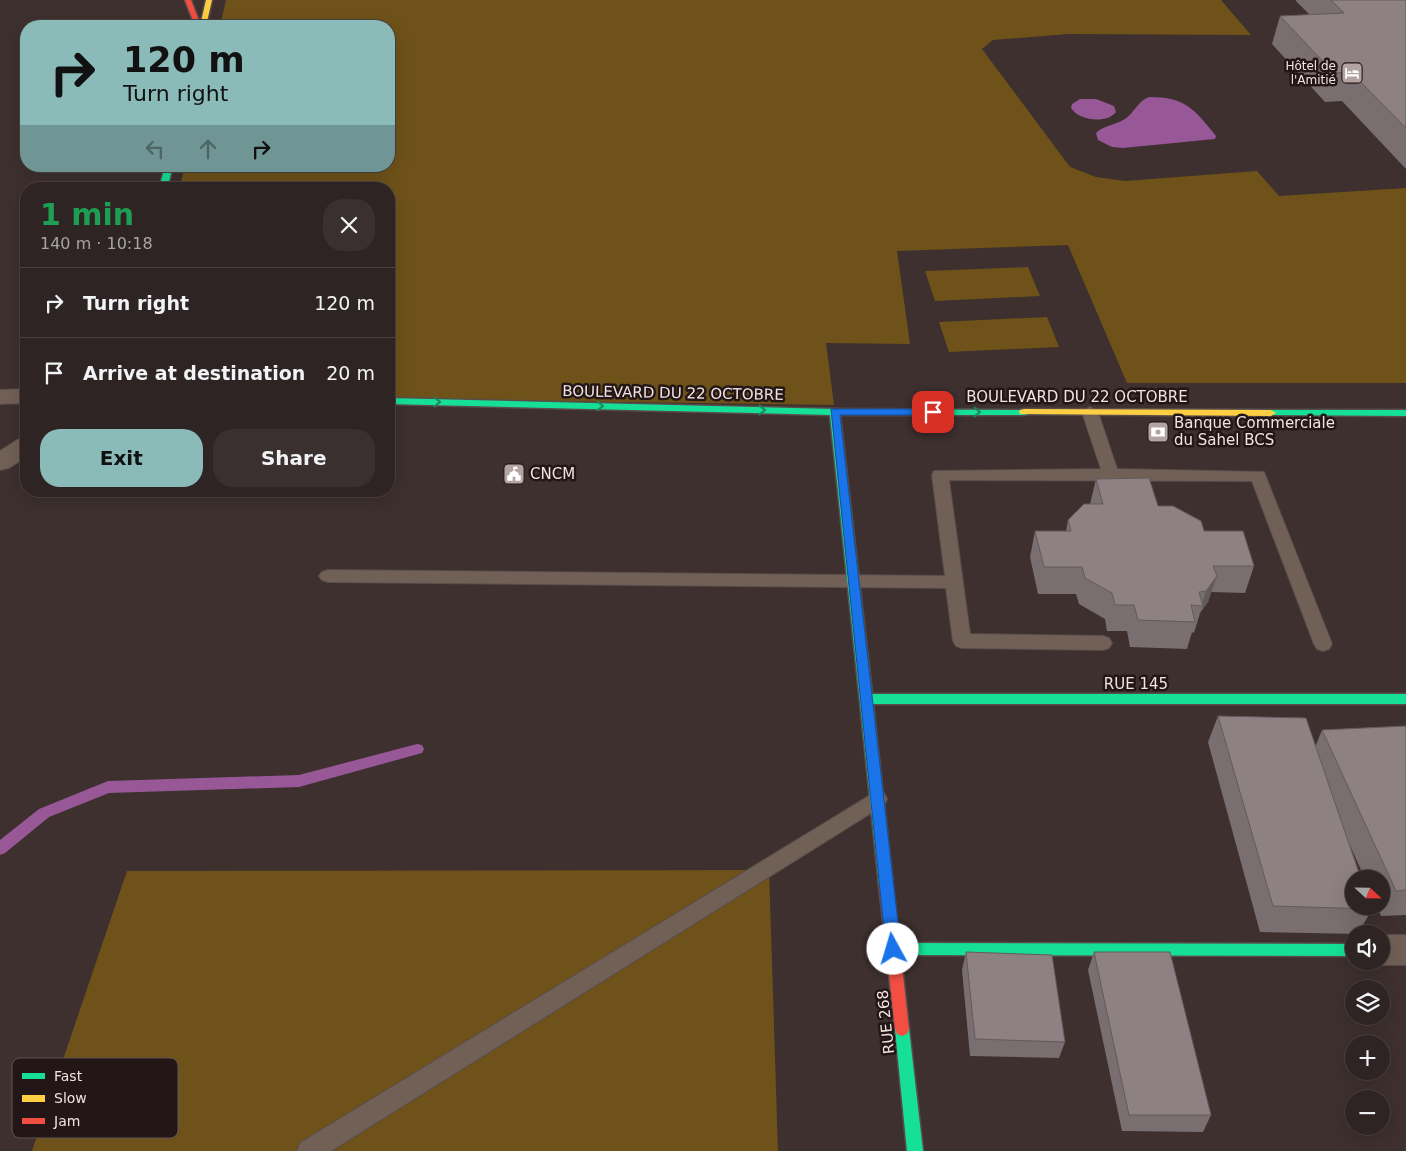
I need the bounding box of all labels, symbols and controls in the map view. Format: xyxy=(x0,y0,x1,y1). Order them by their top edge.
icon: right xyxy=(40,40,105,105)
text: 120 m xyxy=(123,40,245,80)
place label: Hôtel de l'Amitié xyxy=(1285,59,1336,87)
hotel icon: Hôtel de l'Amitié xyxy=(1340,61,1364,85)
text: Turn right xyxy=(123,81,228,106)
icon: left xyxy=(141,135,169,163)
icon: ahead xyxy=(194,135,222,163)
icon: right xyxy=(247,135,275,163)
text: 1 min xyxy=(40,197,134,232)
button: close xyxy=(323,199,375,251)
text: 140 m · 10:18 xyxy=(40,234,153,253)
icon: right xyxy=(40,289,68,317)
text: Turn right xyxy=(83,292,189,314)
text: 120 m xyxy=(314,292,375,314)
icon: arrive xyxy=(40,359,68,387)
text: Arrive at destination xyxy=(83,362,305,384)
text: 20 m xyxy=(326,362,375,384)
street label: BOULEVARD DU 22 OCTOBRE xyxy=(562,382,784,404)
street label: BOULEVARD DU 22 OCTOBRE xyxy=(966,388,1188,406)
pin xyxy=(912,391,954,433)
one-way arrow xyxy=(434,397,442,407)
icon: arrive xyxy=(919,398,947,426)
one-way arrow xyxy=(596,401,604,411)
one-way arrow xyxy=(759,405,767,415)
one-way arrow xyxy=(974,407,982,417)
place label: Banque Commerciale du Sahel BCS xyxy=(1174,414,1335,449)
bank icon: Banque Commerciale du Sahel BCS xyxy=(1146,420,1170,444)
button: Exit xyxy=(40,429,203,487)
button: Share xyxy=(213,429,375,487)
public building icon: CNCM xyxy=(502,462,526,486)
place label: CNCM xyxy=(530,465,575,483)
street label: RUE 145 xyxy=(1104,675,1168,693)
north arrow xyxy=(1345,870,1390,915)
map controls xyxy=(1345,870,1390,1135)
position arrow xyxy=(866,922,918,974)
button: sound xyxy=(1345,925,1390,970)
button: layers xyxy=(1345,980,1390,1025)
street label: RUE 268 xyxy=(874,989,898,1055)
button: + xyxy=(1345,1035,1390,1080)
legend xyxy=(12,1058,178,1138)
text: Fast xyxy=(54,1068,83,1084)
text: Slow xyxy=(54,1090,87,1106)
button: − xyxy=(1345,1090,1390,1135)
text: Jam xyxy=(53,1113,80,1129)

